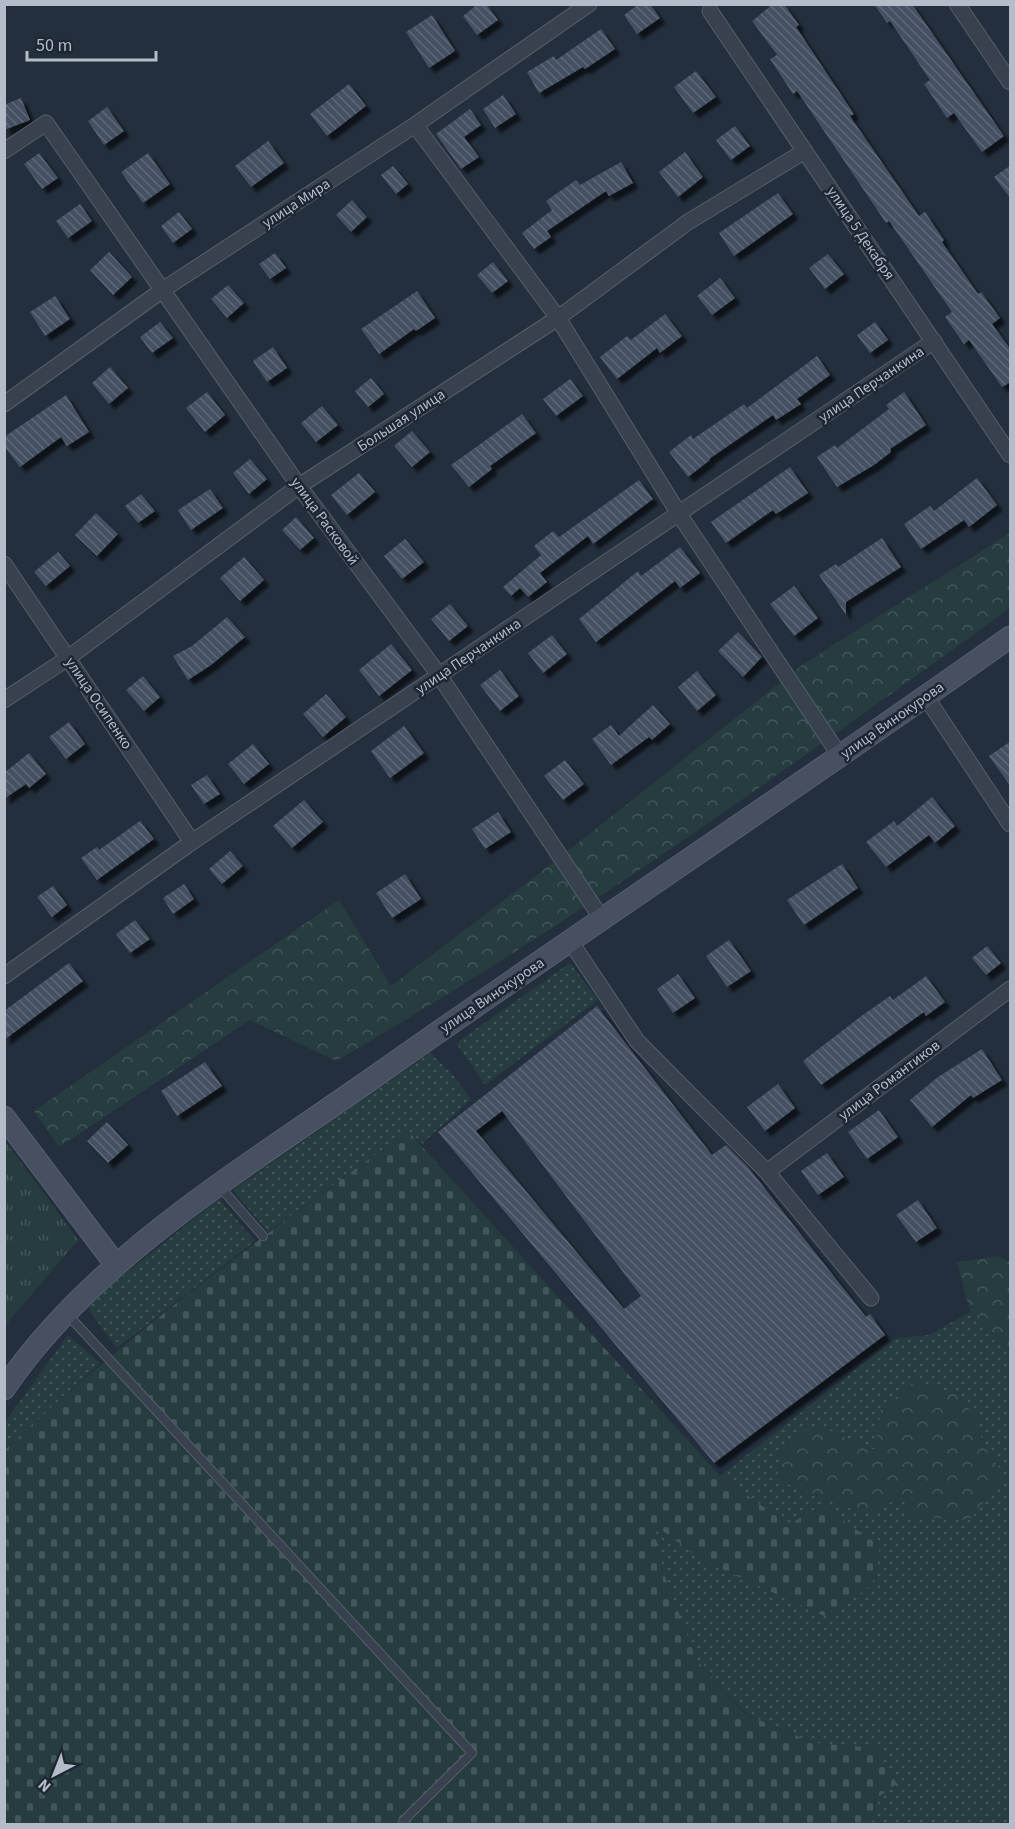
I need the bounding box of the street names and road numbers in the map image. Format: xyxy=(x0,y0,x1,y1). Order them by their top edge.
street label: улица Мира xyxy=(258,174,334,233)
street label: улица 5 Декабря xyxy=(821,182,900,284)
street label: улица Перчанкина xyxy=(814,341,928,428)
street label: Большая улица xyxy=(353,384,449,457)
street label: улица Расковой xyxy=(286,473,364,570)
street label: улица Перчанкина xyxy=(411,613,525,700)
street label: улица Осипенко xyxy=(60,653,137,754)
street label: улица Винокурова xyxy=(836,677,948,764)
street label: улица Винокурова xyxy=(436,953,549,1038)
street label: улица Романтиков xyxy=(834,1035,945,1126)

